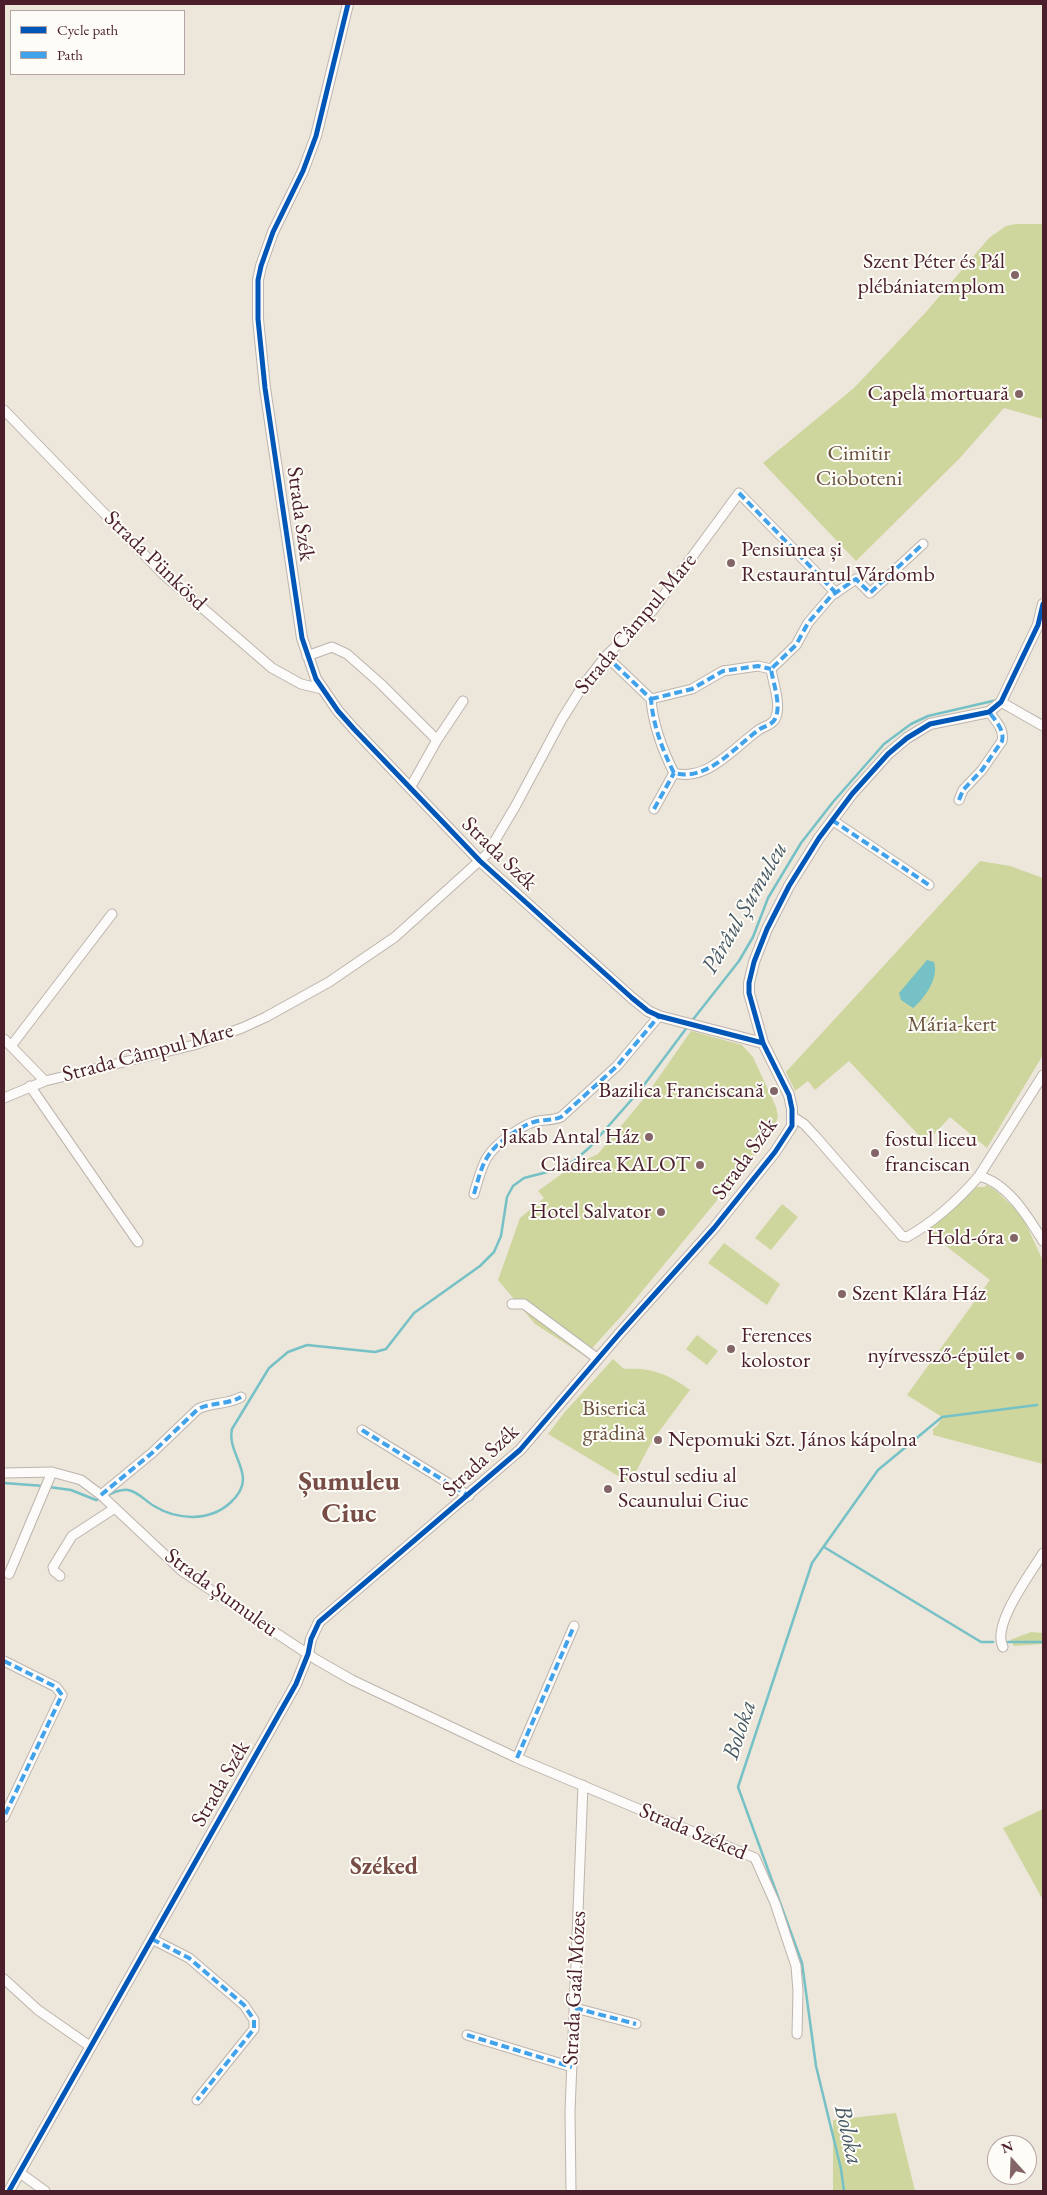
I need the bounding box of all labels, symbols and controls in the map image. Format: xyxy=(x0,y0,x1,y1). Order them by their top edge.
legend xyxy=(10,10,185,75)
text: Cycle path xyxy=(57,20,118,39)
text: Path xyxy=(57,45,83,64)
place label: Szent Péter és Pál plébániatemplom xyxy=(858,249,1005,300)
marker: Szent Péter és Pál plébániatemplom xyxy=(1009,269,1021,281)
place label: Capelă mortuară xyxy=(867,381,1009,407)
marker: Capelă mortuară xyxy=(1013,388,1025,400)
park label: Cimitir Cioboteni xyxy=(816,441,902,492)
street label: Strada Szék xyxy=(280,465,320,563)
street label: Strada Pünkösd xyxy=(98,506,212,616)
place label: Pensiunea și Restaurantul Várdomb xyxy=(741,537,935,588)
street label: Strada Câmpul Mare xyxy=(569,548,703,700)
marker: Pensiunea și Restaurantul Várdomb xyxy=(725,557,737,569)
street label: Strada Szék xyxy=(456,812,542,896)
water label: Pârâul Șumuleu xyxy=(696,837,794,979)
park label: Mária-kert xyxy=(908,1012,996,1038)
street label: Strada Câmpul Mare xyxy=(60,1017,236,1089)
place label: Bazilica Franciscană xyxy=(598,1078,764,1104)
marker: Bazilica Franciscană xyxy=(768,1085,780,1097)
street label: Strada Szék xyxy=(706,1113,784,1205)
place label: Jakab Antal Ház xyxy=(501,1124,639,1150)
place label: fostul liceu franciscan xyxy=(885,1127,977,1178)
marker: Jakab Antal Ház xyxy=(643,1131,655,1143)
marker: fostul liceu franciscan xyxy=(869,1147,881,1159)
place label: Clădirea KALOT xyxy=(541,1152,690,1178)
marker: Clădirea KALOT xyxy=(694,1159,706,1171)
place label: Hotel Salvator xyxy=(530,1199,651,1225)
marker: Hotel Salvator xyxy=(655,1206,667,1218)
place label: Hold-óra xyxy=(926,1225,1004,1251)
marker: Hold-óra xyxy=(1008,1232,1020,1244)
place label: Szent Klára Ház xyxy=(852,1281,986,1307)
marker: Szent Klára Ház xyxy=(836,1288,848,1300)
place label: Ferences kolostor xyxy=(741,1323,812,1374)
marker: Ferences kolostor xyxy=(725,1343,737,1355)
place label: nyírvessző-épület xyxy=(867,1343,1010,1369)
marker: nyírvessző-épület xyxy=(1014,1350,1026,1362)
park label: Biserică grădină xyxy=(582,1396,646,1448)
street label: Strada Szék xyxy=(437,1419,525,1503)
place label: Nepomuki Szt. János kápolna xyxy=(668,1427,917,1453)
marker: Nepomuki Szt. János kápolna xyxy=(652,1434,664,1446)
place label: Fostul sediu al Scaunului Ciuc xyxy=(618,1463,749,1514)
district label: Șumuleu Ciuc xyxy=(298,1465,400,1531)
marker: Fostul sediu al Scaunului Ciuc xyxy=(602,1483,614,1495)
street label: Strada Șumuleu xyxy=(159,1543,283,1643)
water label: Boloka xyxy=(717,1697,763,1763)
street label: Strada Szék xyxy=(186,1736,256,1832)
street label: Strada Széked xyxy=(635,1797,751,1867)
district label: Széked xyxy=(350,1853,418,1881)
street label: Strada Gaál Mózes xyxy=(558,1910,592,2066)
water label: Boloka xyxy=(827,2102,869,2168)
north arrow xyxy=(987,2135,1037,2185)
text: N xyxy=(999,2136,1016,2157)

